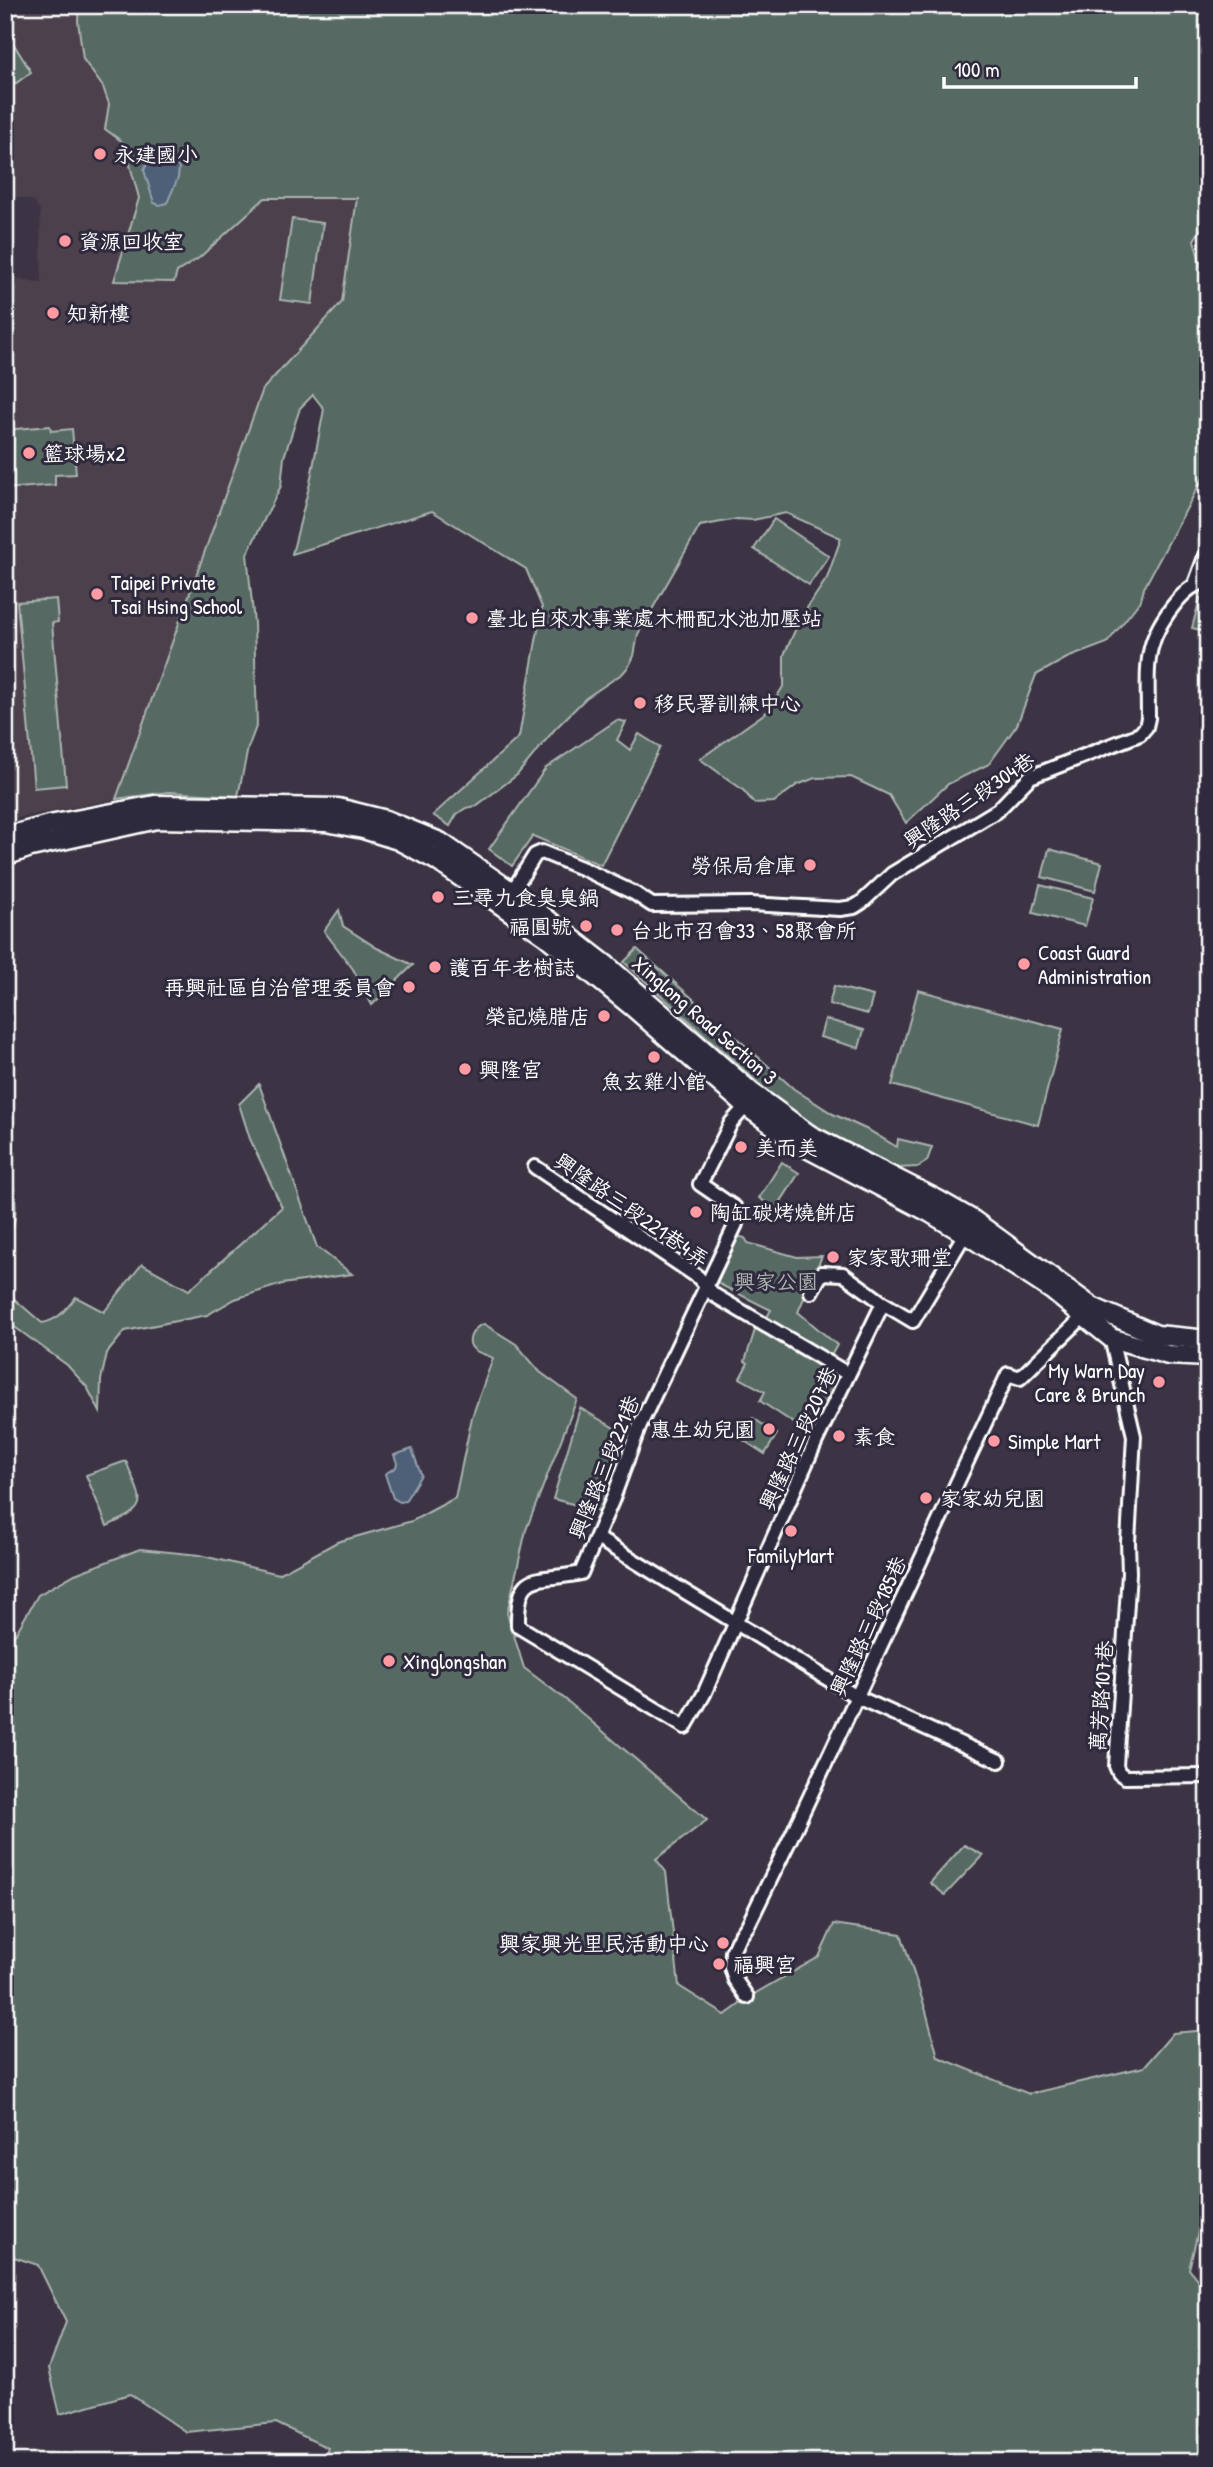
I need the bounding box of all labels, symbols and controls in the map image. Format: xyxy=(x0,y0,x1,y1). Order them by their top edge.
scale bar xyxy=(944,46,1136,90)
text: 100 m xyxy=(954,55,1000,84)
place label: 永建國小 xyxy=(114,140,198,169)
marker: 永建國小 xyxy=(92,146,108,162)
place label: 資源回收室 xyxy=(79,227,184,256)
marker: 資源回收室 xyxy=(57,233,73,249)
place label: 知新樓 xyxy=(67,299,130,328)
marker: 知新樓 xyxy=(45,305,61,321)
place label: 籃球場x2 xyxy=(43,439,125,468)
marker: 籃球場x2 xyxy=(21,445,37,461)
place label: Taipei Private Tsai Hsing School xyxy=(111,568,242,621)
marker: Taipei Private Tsai Hsing School xyxy=(89,586,105,602)
place label: 臺北自來水事業處木柵配水池加壓站 xyxy=(486,604,822,633)
marker: 臺北自來水事業處木柵配水池加壓站 xyxy=(464,610,480,626)
place label: 移民署訓練中心 xyxy=(654,689,801,718)
marker: 移民署訓練中心 xyxy=(632,695,648,711)
street label: 興隆路三段304巷 xyxy=(898,745,1040,855)
place label: 勞保局倉庫 xyxy=(691,851,796,880)
marker: 勞保局倉庫 xyxy=(802,857,818,873)
place label: 三尋九食臭臭鍋 xyxy=(452,883,599,912)
marker: 三尋九食臭臭鍋 xyxy=(430,889,446,905)
place label: 福圓號 xyxy=(509,912,572,941)
place label: 台北市召會33、58聚會所 xyxy=(631,916,857,945)
marker: 福圓號 xyxy=(578,918,594,934)
marker: 台北市召會33、58聚會所 xyxy=(609,922,625,938)
place label: Coast Guard Administration xyxy=(1038,938,1151,991)
street label: Xinglong Road Section 3 xyxy=(626,949,784,1091)
place label: 護百年老樹誌 xyxy=(449,953,575,982)
marker: Coast Guard Administration xyxy=(1016,956,1032,972)
marker: 護百年老樹誌 xyxy=(427,959,443,975)
place label: 再興社區自治管理委員會 xyxy=(164,973,395,1002)
marker: 再興社區自治管理委員會 xyxy=(401,979,417,995)
place label: 榮記燒腊店 xyxy=(485,1002,590,1031)
marker: 榮記燒腊店 xyxy=(596,1008,612,1024)
marker: 魚玄雞小館 xyxy=(646,1049,662,1065)
place label: 興隆宮 xyxy=(479,1055,542,1084)
marker: 興隆宮 xyxy=(457,1061,473,1077)
place label: 魚玄雞小館 xyxy=(602,1067,707,1096)
place label: 美而美 xyxy=(755,1133,818,1162)
marker: 美而美 xyxy=(733,1139,749,1155)
street label: 興隆路三段221巷4弄 xyxy=(549,1146,715,1274)
place label: 陶缸碳烤燒餅店 xyxy=(710,1198,857,1227)
marker: 陶缸碳烤燒餅店 xyxy=(688,1204,704,1220)
place label: 家家歌珊堂 xyxy=(847,1243,952,1272)
marker: 家家歌珊堂 xyxy=(825,1249,841,1265)
park label: 興家公園 xyxy=(734,1267,818,1296)
place label: My Warn Day Care & Brunch xyxy=(1034,1356,1145,1409)
street label: 興隆路三段207巷 xyxy=(752,1361,844,1515)
marker: My Warn Day Care & Brunch xyxy=(1151,1374,1167,1390)
street label: 興隆路三段221巷 xyxy=(562,1391,646,1543)
place label: 惠生幼兒園 xyxy=(650,1415,755,1444)
marker: 惠生幼兒園 xyxy=(761,1421,777,1437)
place label: 素食 xyxy=(853,1422,895,1451)
place label: Simple Mart xyxy=(1008,1427,1101,1456)
marker: 素食 xyxy=(831,1428,847,1444)
marker: Simple Mart xyxy=(986,1433,1002,1449)
place label: 家家幼兒園 xyxy=(940,1484,1045,1513)
marker: 家家幼兒園 xyxy=(918,1490,934,1506)
marker: FamilyMart xyxy=(783,1523,799,1539)
place label: FamilyMart xyxy=(747,1541,835,1570)
street label: 興隆路三段185巷 xyxy=(823,1551,913,1701)
street label: 萬芳路107巷 xyxy=(1083,1639,1119,1753)
place label: Xinglongshan xyxy=(403,1647,507,1676)
marker: Xinglongshan xyxy=(381,1653,397,1669)
place label: 興家興光里民活動中心 xyxy=(499,1929,709,1958)
marker: 興家興光里民活動中心 xyxy=(715,1935,731,1951)
place label: 福興宮 xyxy=(733,1950,796,1979)
marker: 福興宮 xyxy=(711,1956,727,1972)

